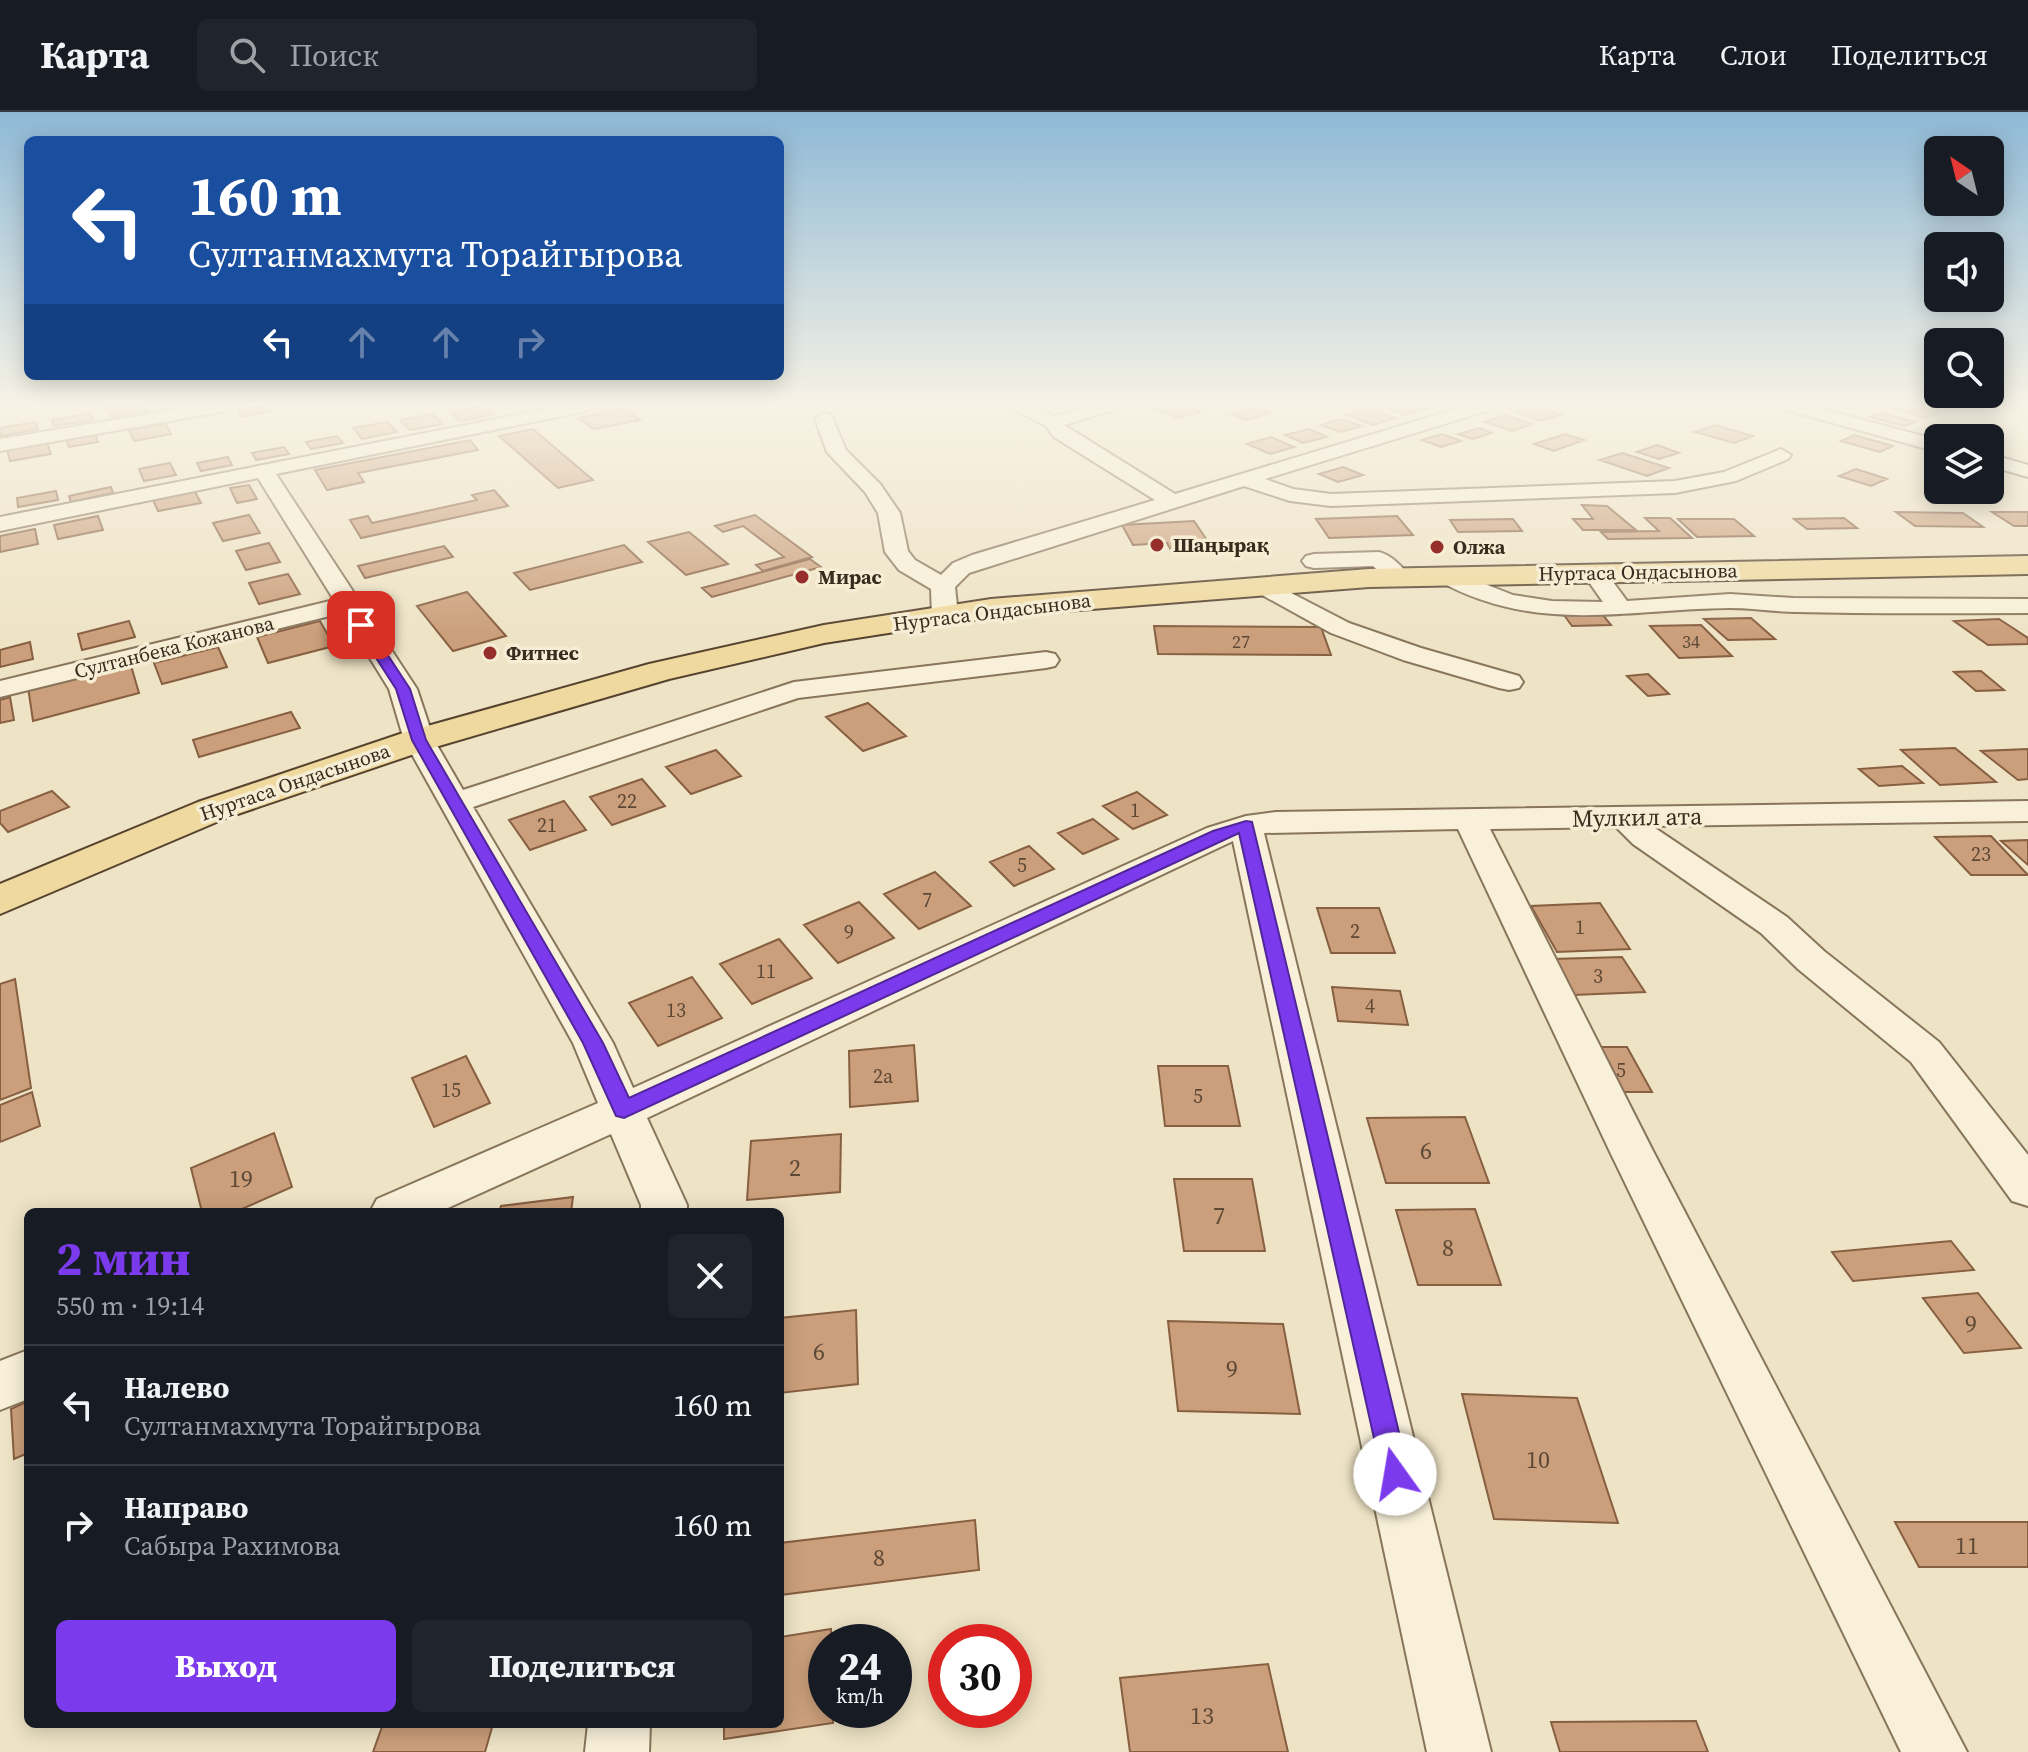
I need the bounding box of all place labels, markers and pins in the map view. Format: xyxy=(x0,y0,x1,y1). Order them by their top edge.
place label: Шаңырақ xyxy=(1173,531,1269,559)
place label: Олжа xyxy=(1453,533,1506,561)
marker: Шаңырақ xyxy=(1148,536,1166,554)
marker: Олжа xyxy=(1428,538,1446,556)
place label: Мирас xyxy=(818,563,882,591)
marker: Мирас xyxy=(793,568,811,586)
pin xyxy=(327,591,395,659)
place label: Фитнес xyxy=(506,639,579,667)
marker: Фитнес xyxy=(481,644,499,662)

